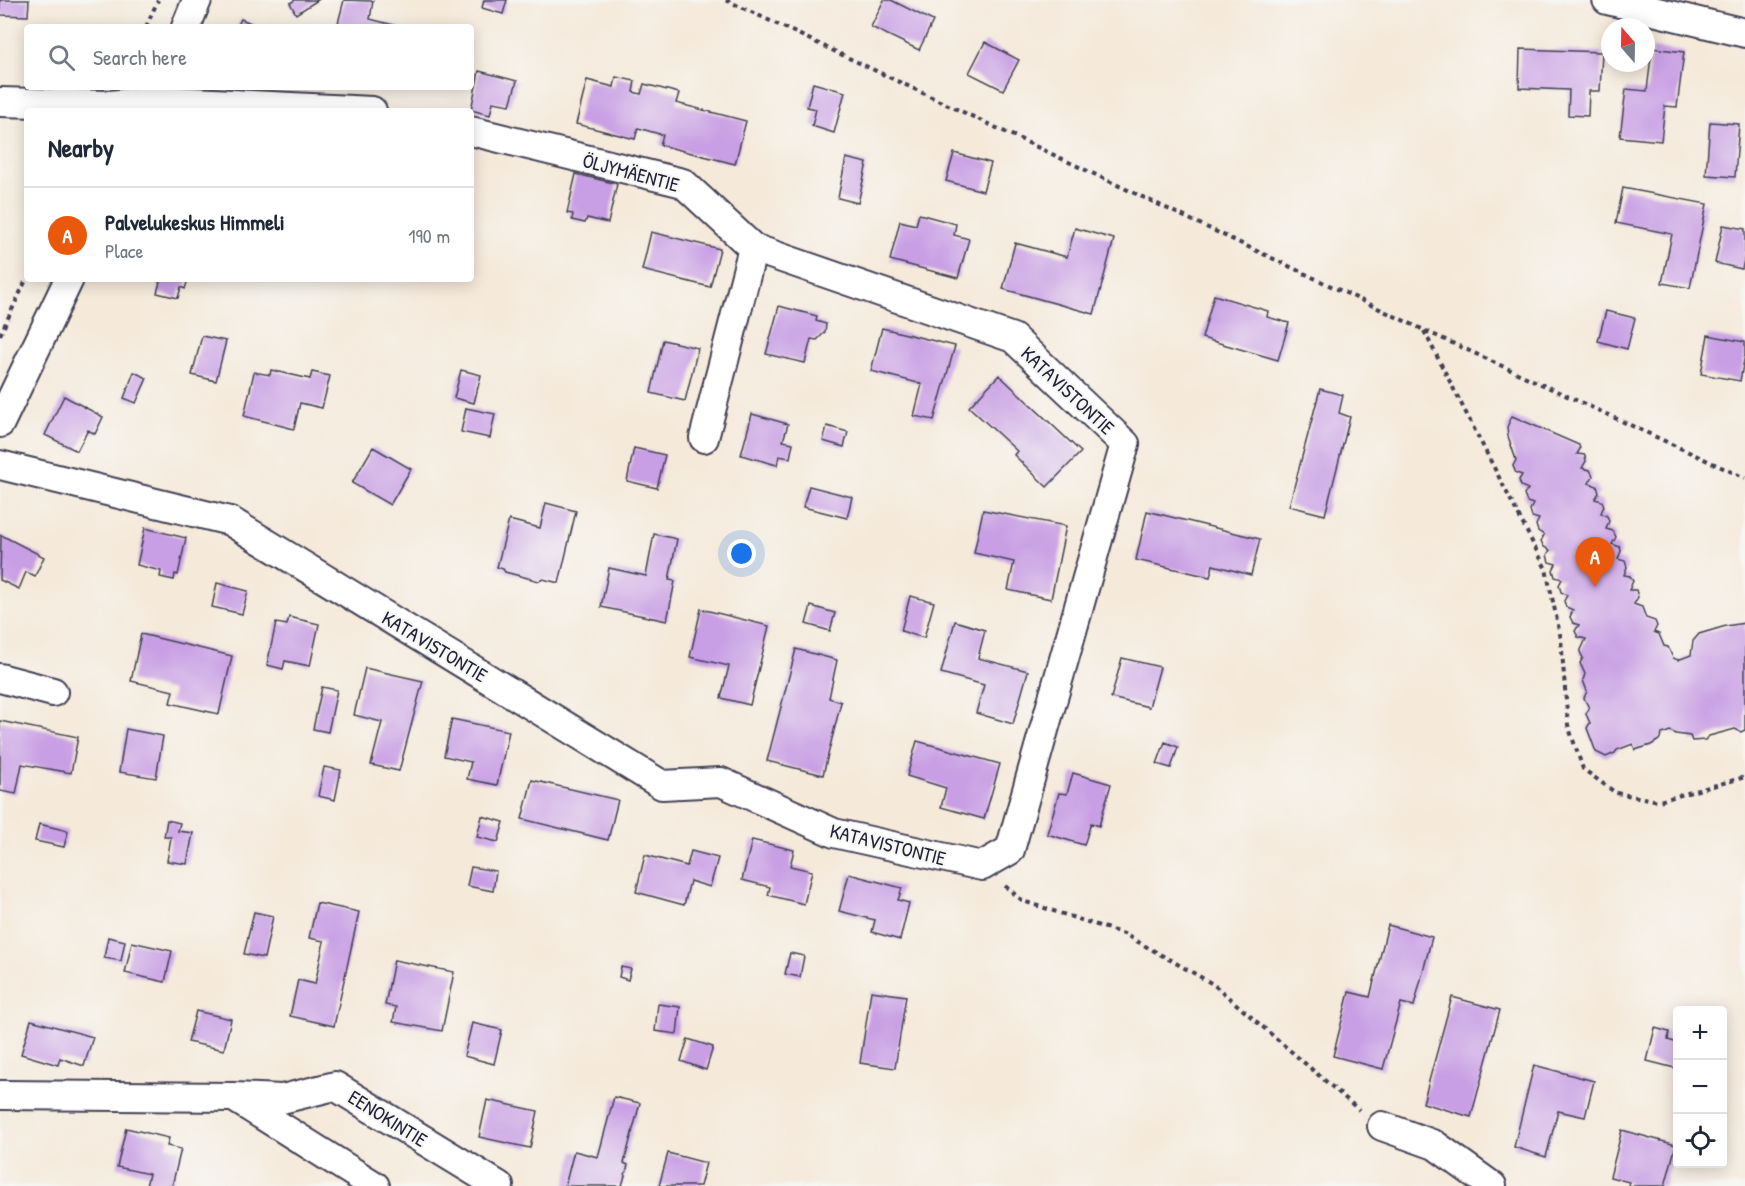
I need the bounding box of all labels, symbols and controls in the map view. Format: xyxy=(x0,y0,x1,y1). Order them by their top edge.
north arrow xyxy=(1601,18,1655,72)
search box xyxy=(24,24,474,90)
icon: search xyxy=(45,41,78,74)
text: Search here xyxy=(93,42,187,72)
text: Nearby xyxy=(48,130,114,165)
street label: ÖLJYMÄENTIE xyxy=(580,146,682,198)
text: Palvelukeskus Himmeli xyxy=(105,207,285,237)
text: A xyxy=(63,222,72,249)
text: 190 m xyxy=(408,222,450,249)
text: Place xyxy=(105,237,144,264)
street label: KATAVISTONTIE xyxy=(1015,340,1121,440)
pin: A xyxy=(1576,538,1614,587)
your location xyxy=(727,539,756,568)
street label: KATAVISTONTIE xyxy=(377,604,493,688)
street label: KATAVISTONTIE xyxy=(827,817,949,871)
map controls xyxy=(1673,1006,1727,1168)
button: + xyxy=(1673,1006,1727,1060)
button: − xyxy=(1673,1060,1727,1114)
street label: EENOKINTIE xyxy=(343,1083,433,1153)
button: locate xyxy=(1673,1114,1727,1168)

